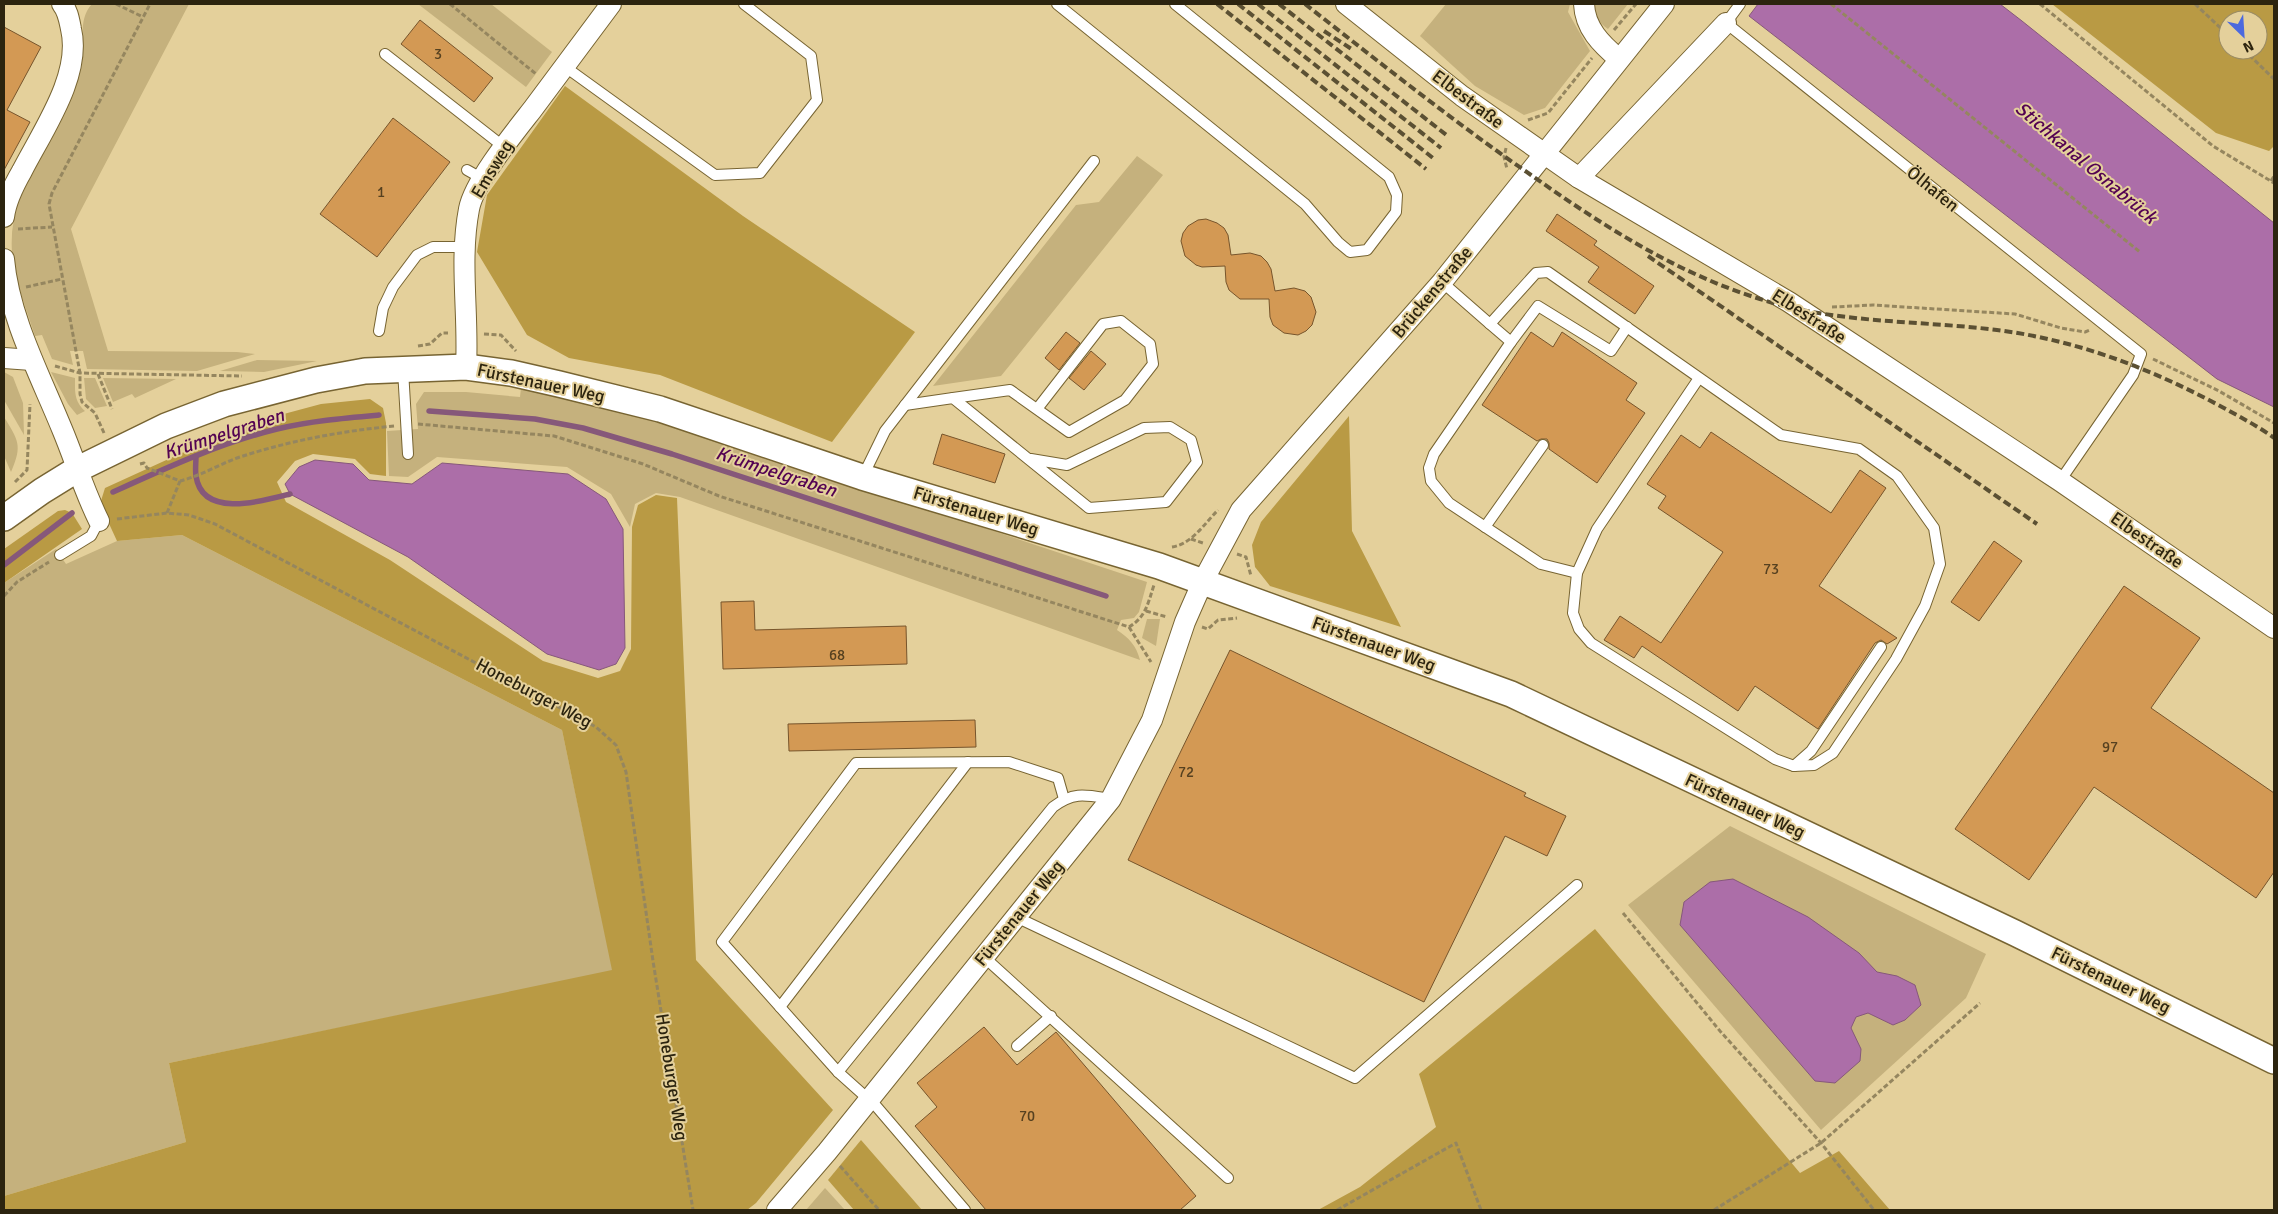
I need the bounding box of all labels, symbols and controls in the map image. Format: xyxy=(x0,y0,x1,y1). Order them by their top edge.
north arrow xyxy=(2218,10,2268,60)
text: N xyxy=(2240,37,2256,56)
house number: 3 xyxy=(434,45,442,63)
street label: Elbestraße xyxy=(1428,65,1508,133)
water label: Stichkanal Osnabrück xyxy=(2010,97,2163,230)
street label: Emsweg xyxy=(466,136,518,202)
street label: Ölhafen xyxy=(1902,161,1964,217)
house number: 1 xyxy=(377,183,385,201)
street label: Brückenstraße xyxy=(1387,242,1477,342)
street label: Elbestraße xyxy=(1768,284,1850,348)
street label: Fürstenauer Weg xyxy=(475,359,607,407)
water label: Krümpelgraben xyxy=(161,403,288,465)
water label: Krümpelgraben xyxy=(713,441,840,503)
street label: Fürstenauer Weg xyxy=(911,481,1041,541)
street label: Elbestraße xyxy=(2106,507,2188,573)
house number: 73 xyxy=(1763,560,1779,578)
street label: Fürstenauer Weg xyxy=(1309,611,1439,677)
house number: 68 xyxy=(829,646,845,664)
street label: Honeburger Weg xyxy=(472,653,596,733)
house number: 97 xyxy=(2102,738,2118,756)
house number: 72 xyxy=(1178,763,1194,781)
street label: Fürstenauer Weg xyxy=(1682,769,1808,843)
street label: Fürstenauer Weg xyxy=(970,856,1068,970)
street label: Fürstenauer Weg xyxy=(2048,942,2174,1018)
street label: Honeburger Weg xyxy=(651,1012,693,1142)
house number: 70 xyxy=(1019,1107,1035,1125)

